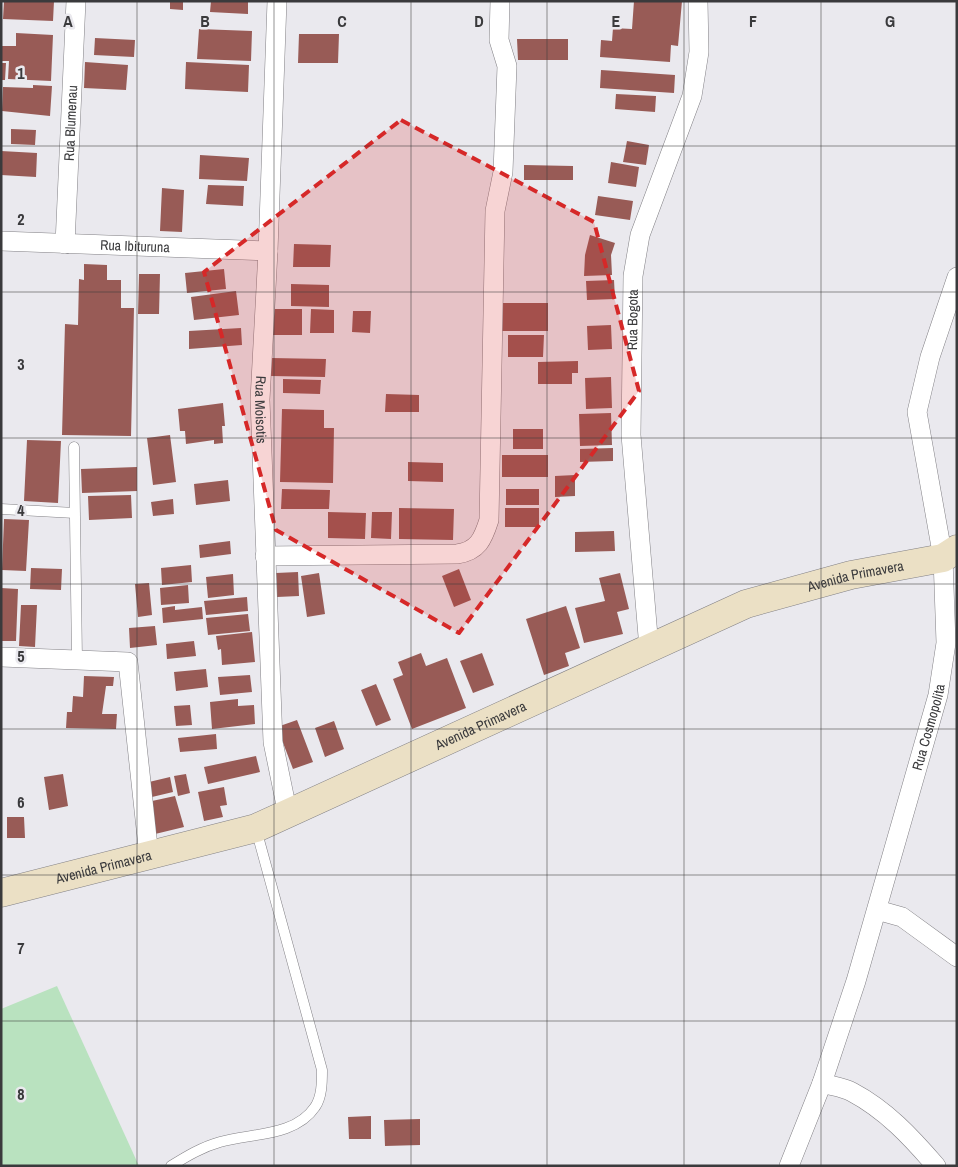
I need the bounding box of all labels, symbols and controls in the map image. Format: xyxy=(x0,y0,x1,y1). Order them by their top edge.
text: A xyxy=(63,10,73,32)
text: B xyxy=(200,10,210,32)
text: C xyxy=(337,10,347,32)
text: D xyxy=(474,10,484,32)
text: E xyxy=(612,10,621,32)
text: F xyxy=(749,10,757,32)
text: G xyxy=(885,10,895,32)
text: 1 xyxy=(17,62,25,84)
street label: Rua Blumenau xyxy=(60,85,81,162)
text: 2 xyxy=(17,208,25,230)
street label: Rua Ibituruna xyxy=(100,236,171,256)
street label: Rua Bogota xyxy=(623,289,642,350)
text: 3 xyxy=(17,353,25,375)
street label: Rua Moisotis xyxy=(251,375,271,444)
text: 4 xyxy=(17,499,25,521)
street label: Avenida Primavera xyxy=(804,556,906,596)
text: 5 xyxy=(17,645,25,667)
street label: Rua Cosmopolita xyxy=(908,682,949,772)
street label: Avenida Primavera xyxy=(431,697,529,754)
text: 6 xyxy=(17,791,25,813)
street label: Avenida Primavera xyxy=(53,846,154,888)
text: 7 xyxy=(17,937,25,959)
text: 8 xyxy=(17,1083,25,1105)

